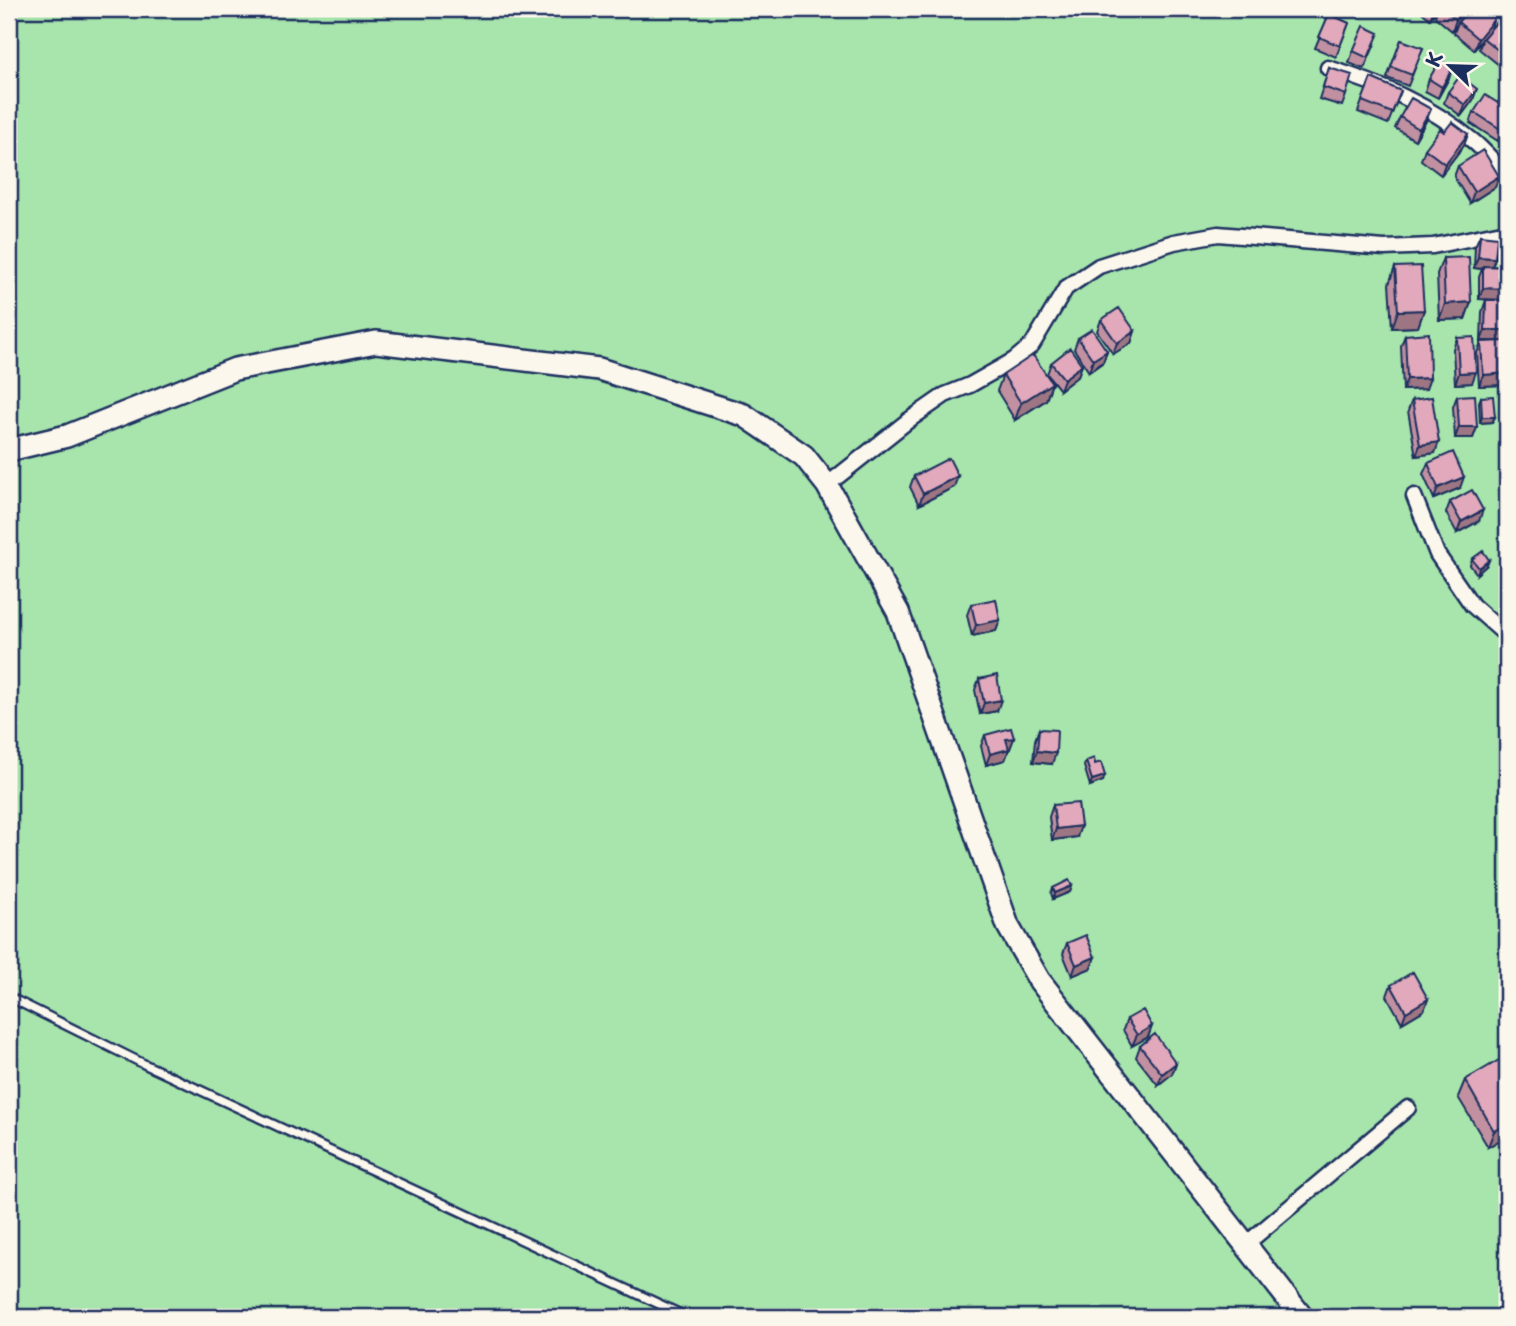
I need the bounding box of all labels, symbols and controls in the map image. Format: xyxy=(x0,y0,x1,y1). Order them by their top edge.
north arrow xyxy=(1414,32,1484,102)
text: K xyxy=(1418,47,1449,71)

